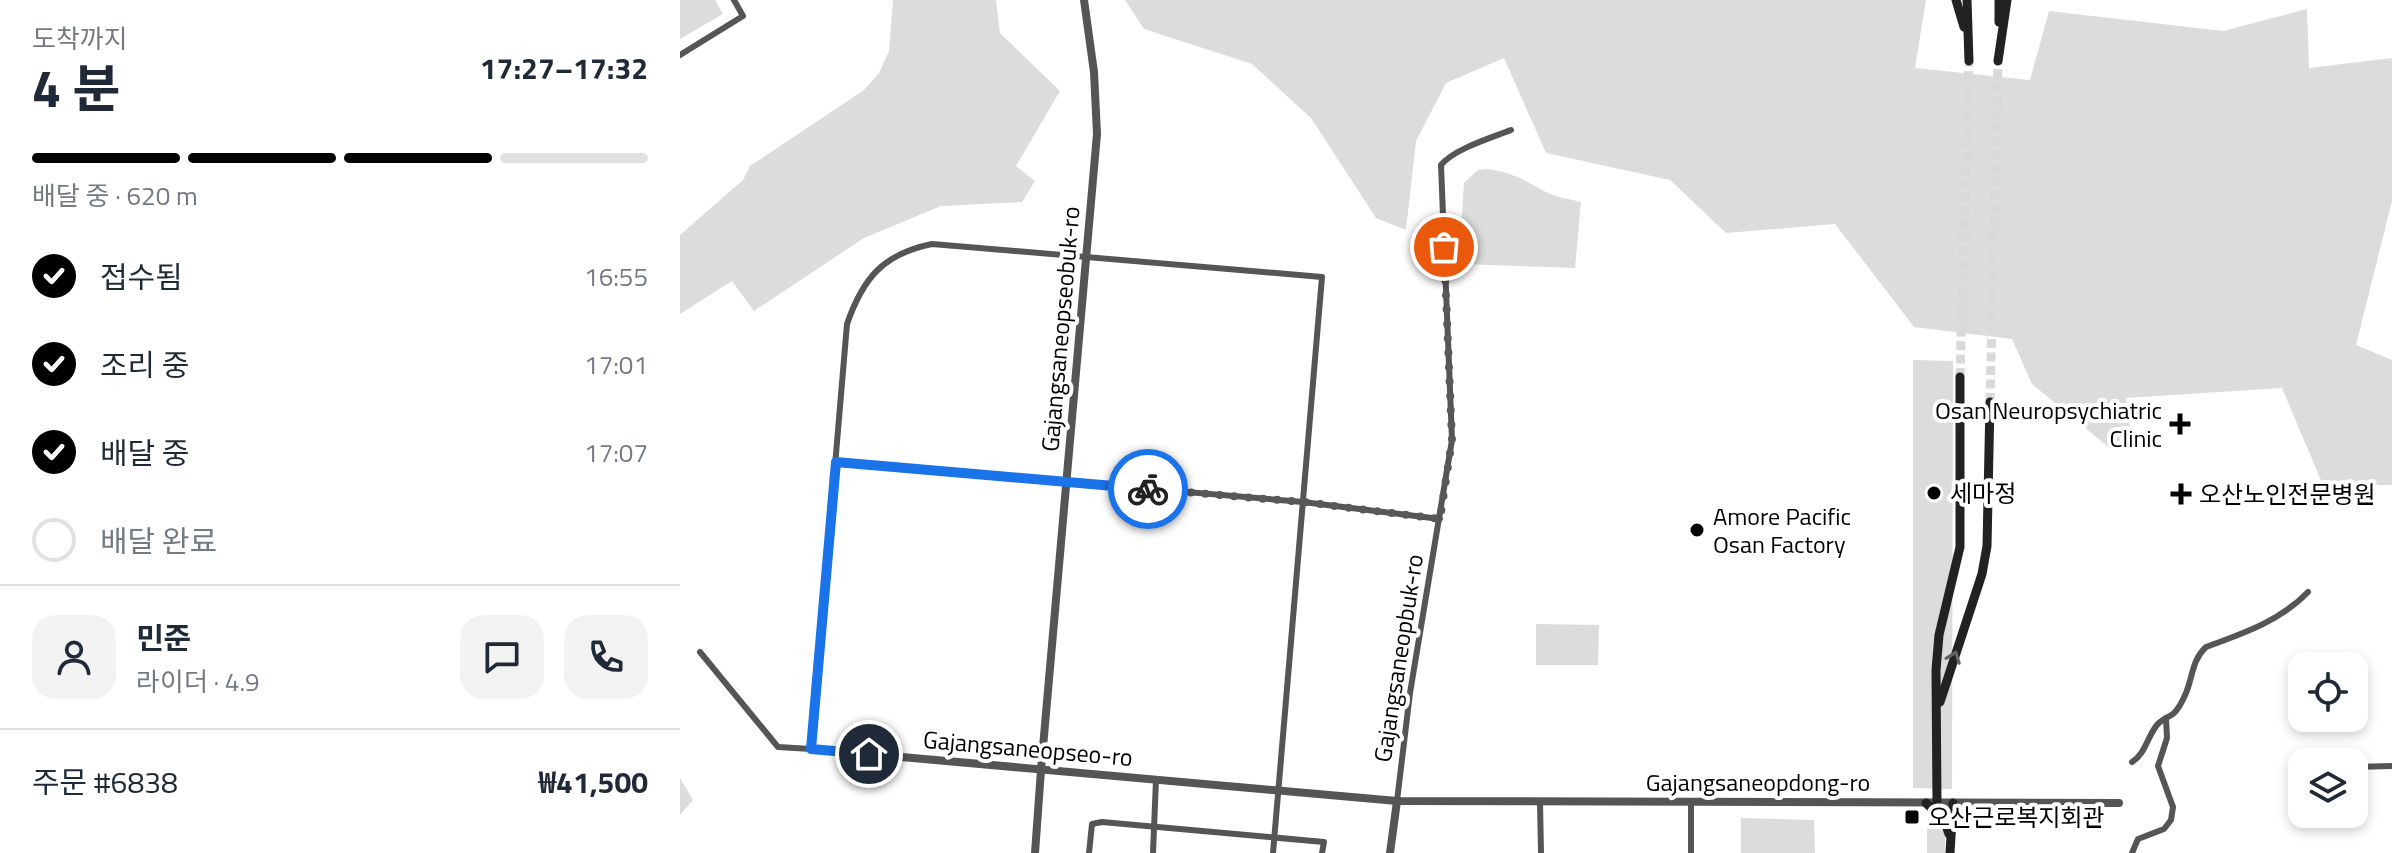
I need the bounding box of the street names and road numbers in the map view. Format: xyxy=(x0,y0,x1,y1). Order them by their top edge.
street label: Gajangsaneopseobuk-ro xyxy=(1031,205,1089,453)
street label: Gajangsaneopbuk-ro xyxy=(1364,551,1432,765)
street label: Gajangsaneopseo-ro xyxy=(922,721,1134,775)
street label: Gajangsaneopdong-ro xyxy=(1646,764,1870,800)

